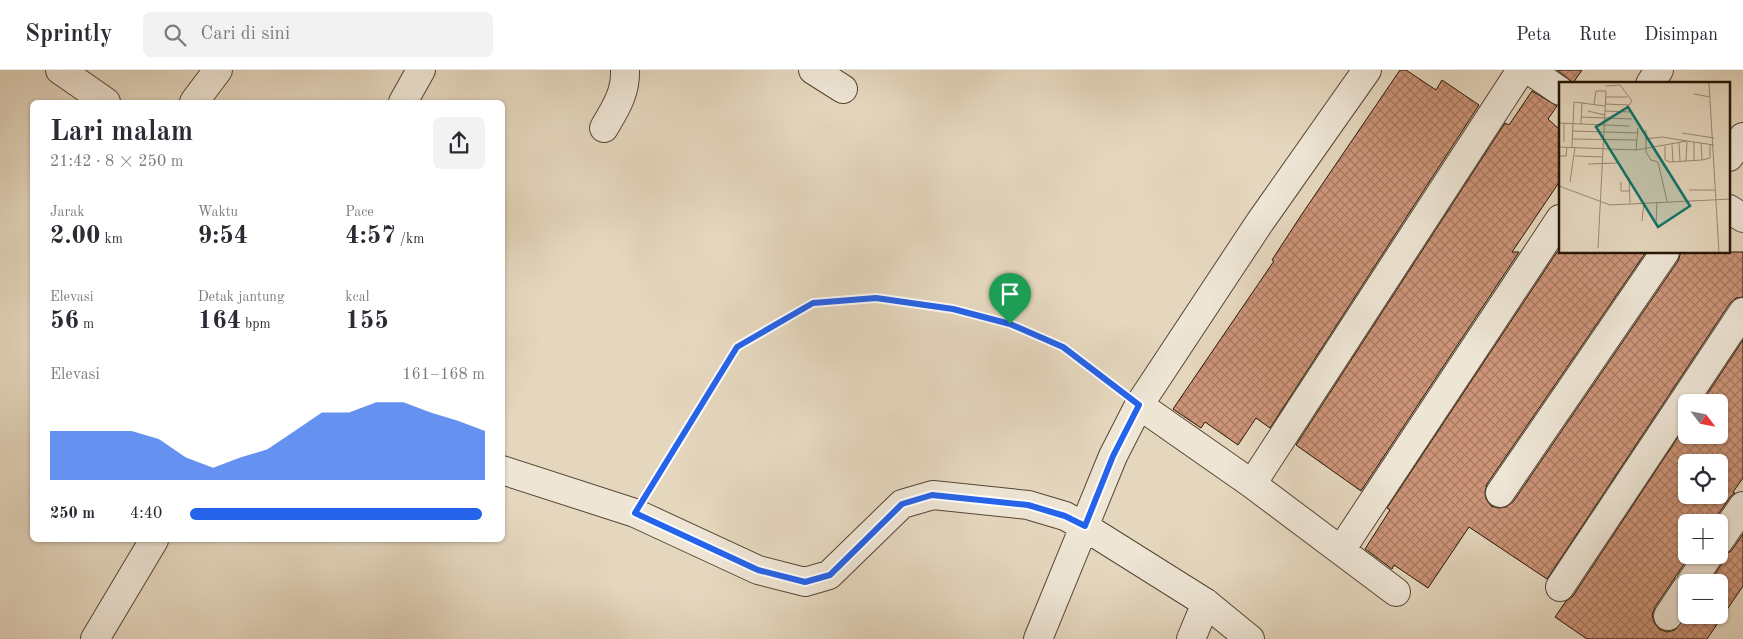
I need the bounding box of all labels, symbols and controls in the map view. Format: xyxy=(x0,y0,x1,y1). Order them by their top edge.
search box xyxy=(143,12,493,57)
icon: search xyxy=(161,21,189,49)
text: Sprintly xyxy=(25,23,113,47)
text: Cari di sini xyxy=(201,25,290,44)
text: Peta xyxy=(1516,26,1551,44)
text: Rute xyxy=(1579,26,1616,44)
text: Disimpan xyxy=(1644,26,1718,44)
inset map xyxy=(1559,82,1730,254)
button: share xyxy=(433,117,485,169)
text: Lari malam xyxy=(50,119,193,147)
text: 21:42 · 8 × 250 m xyxy=(50,154,183,170)
text: Jarak xyxy=(50,205,84,219)
text: Waktu xyxy=(198,205,238,219)
text: Pace xyxy=(345,205,374,219)
text: 2.00 xyxy=(50,224,101,249)
text: 9:54 xyxy=(198,224,248,249)
text: 4:57 xyxy=(345,224,396,249)
text: km xyxy=(101,232,123,246)
text: /km xyxy=(396,232,424,246)
pin xyxy=(989,273,1031,324)
icon: arrive xyxy=(996,280,1024,308)
text: Elevasi xyxy=(50,290,94,304)
text: Detak jantung xyxy=(198,290,284,304)
text: kcal xyxy=(345,290,369,304)
text: 56 xyxy=(50,309,79,334)
text: 164 xyxy=(198,309,241,334)
text: 155 xyxy=(345,309,389,334)
text: m xyxy=(79,317,94,331)
text: bpm xyxy=(241,317,271,331)
text: Elevasi xyxy=(50,367,100,383)
text: 161–168 m xyxy=(402,367,485,383)
north arrow xyxy=(1678,394,1728,444)
map controls xyxy=(1678,394,1728,624)
button: locate xyxy=(1678,454,1728,504)
text: 250 m xyxy=(50,506,95,522)
text: 4:40 xyxy=(130,506,162,522)
button: + xyxy=(1678,514,1728,564)
button: − xyxy=(1678,574,1728,624)

